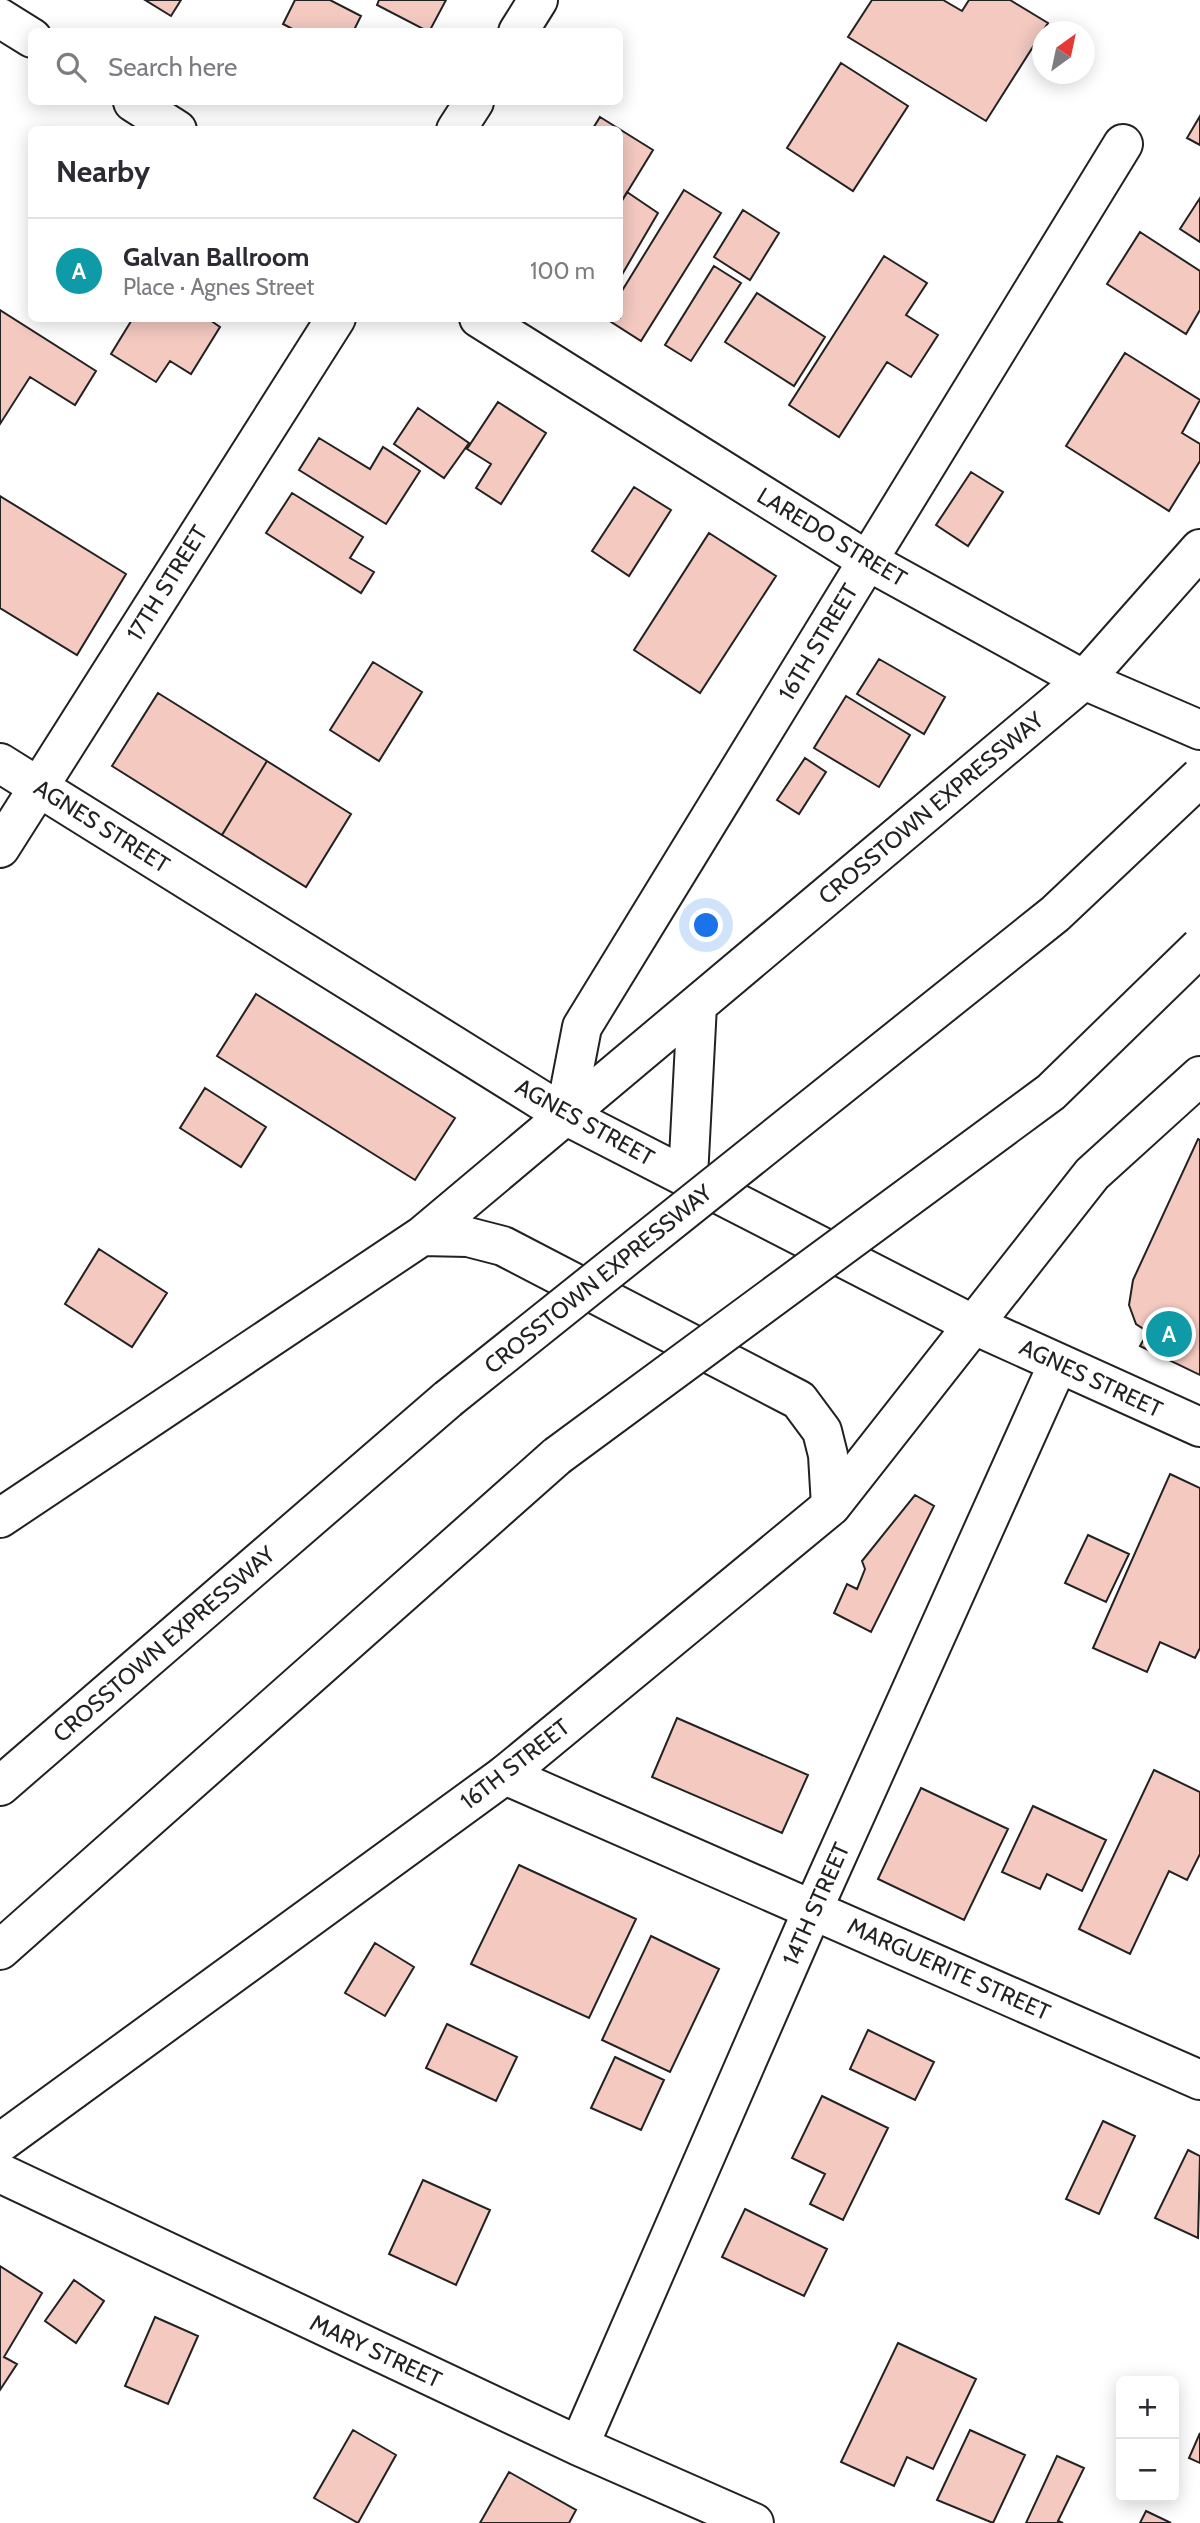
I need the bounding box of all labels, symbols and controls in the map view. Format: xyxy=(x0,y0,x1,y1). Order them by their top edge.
north arrow xyxy=(1032,21,1095,84)
search box xyxy=(28,28,623,105)
icon: search xyxy=(52,48,90,86)
text: Search here xyxy=(108,51,237,83)
text: Nearby xyxy=(56,153,150,190)
text: Galvan Ballroom xyxy=(123,241,309,273)
text: A xyxy=(72,257,86,285)
text: 100 m xyxy=(530,257,595,285)
text: Place · Agnes Street xyxy=(123,273,314,301)
street label: LAREDO STREET xyxy=(752,481,912,593)
street label: 17TH STREET xyxy=(121,520,213,646)
street label: 16TH STREET xyxy=(772,579,864,705)
street label: CROSSTOWN EXPRESSWAY xyxy=(813,705,1050,910)
street label: AGNES STREET xyxy=(29,773,175,879)
your location xyxy=(689,908,723,942)
street label: AGNES STREET xyxy=(511,1072,659,1172)
street label: CROSSTOWN EXPRESSWAY xyxy=(479,1178,718,1379)
pin: A xyxy=(1146,1308,1192,1360)
street label: AGNES STREET xyxy=(1015,1333,1167,1423)
street label: CROSSTOWN EXPRESSWAY xyxy=(47,1539,281,1748)
street label: 16TH STREET xyxy=(455,1713,575,1815)
street label: 14TH STREET xyxy=(776,1838,856,1970)
street label: MARGUERITE STREET xyxy=(843,1912,1055,2026)
street label: MARY STREET xyxy=(306,2308,446,2394)
map controls xyxy=(1116,2376,1179,2502)
button: + xyxy=(1116,2376,1179,2439)
button: − xyxy=(1116,2439,1179,2502)

